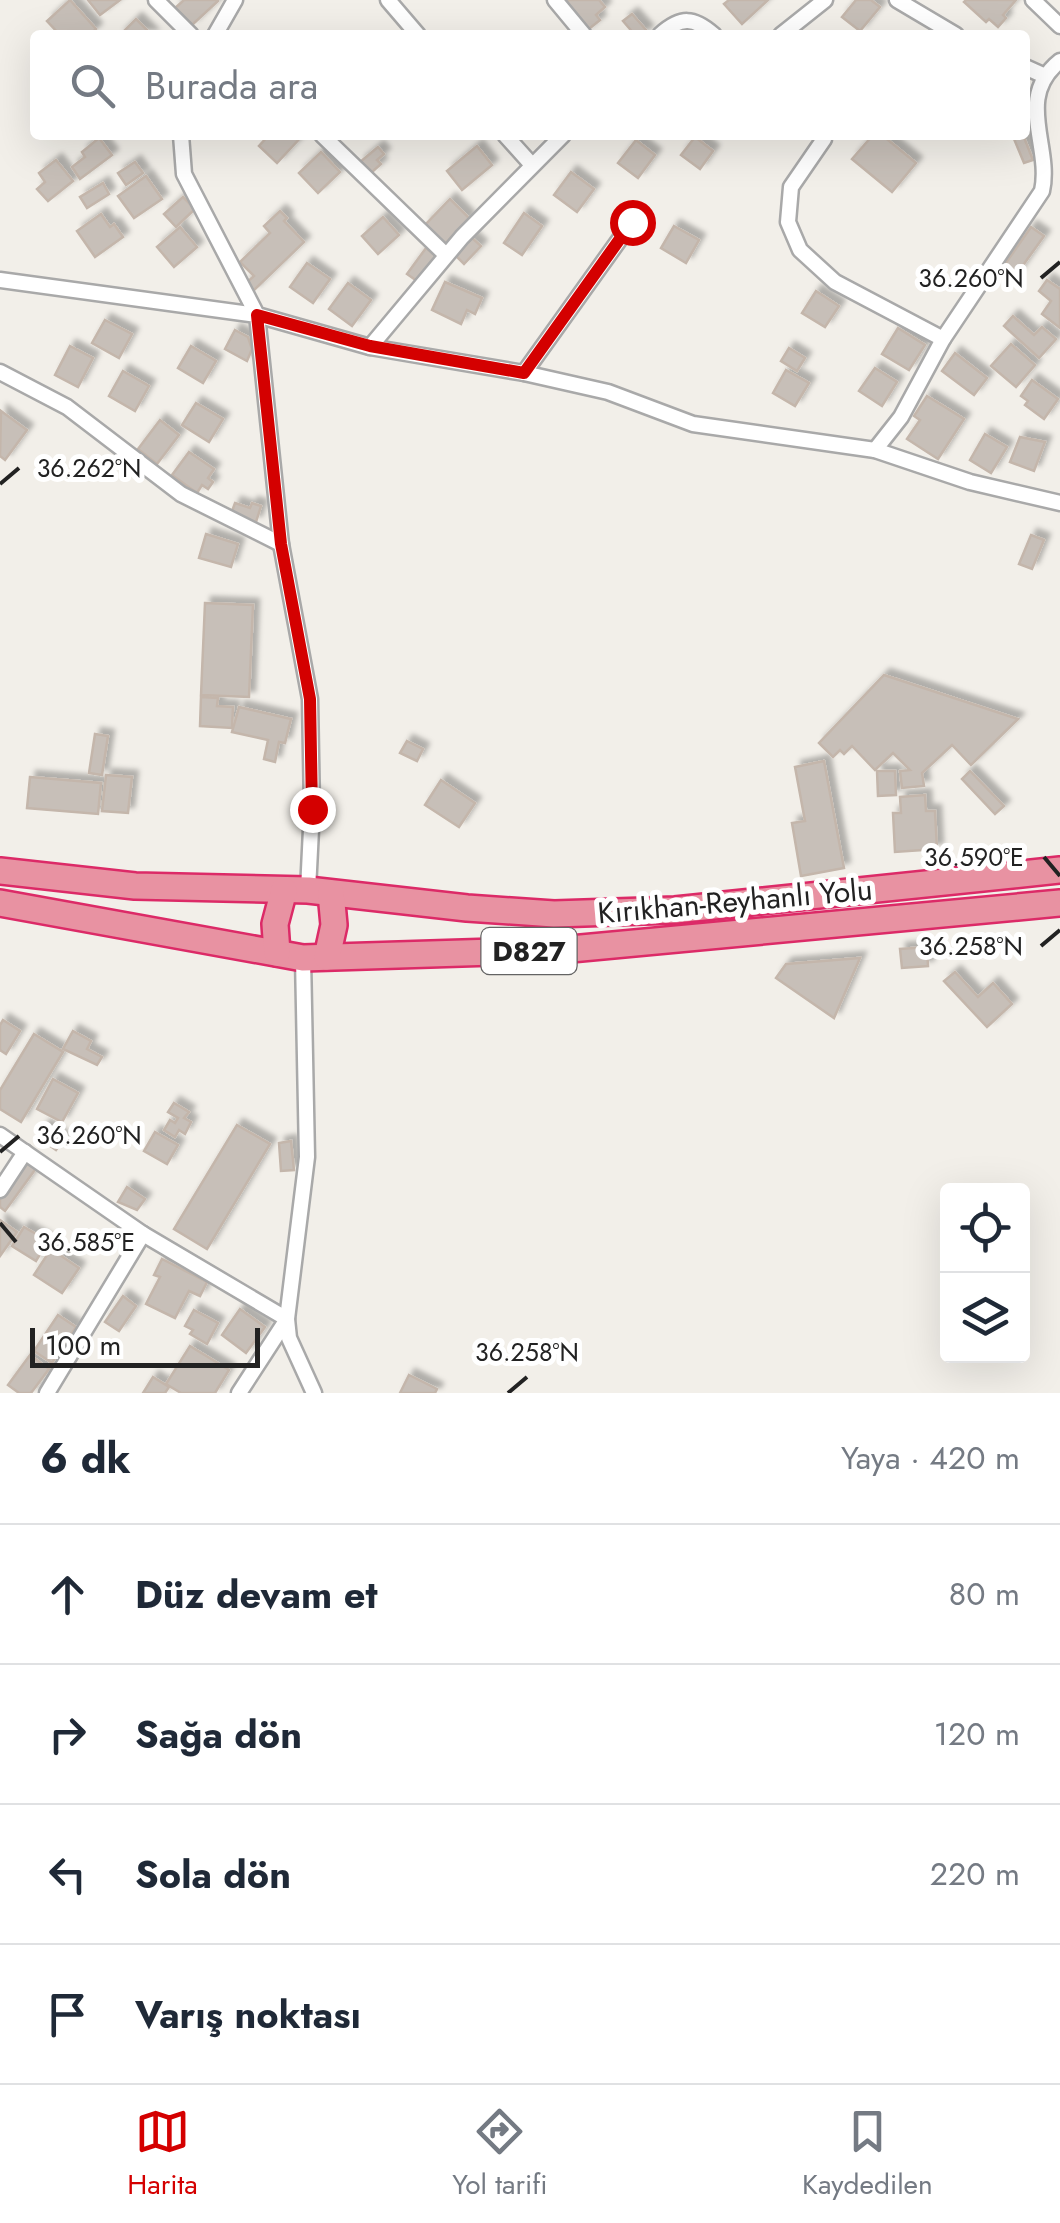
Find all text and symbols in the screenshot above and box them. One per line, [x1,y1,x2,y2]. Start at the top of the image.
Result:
search box [30,30,1030,140]
icon: search [65,58,120,113]
text: Burada ara [145,58,318,113]
route start [610,200,656,246]
text: 36.260°N [918,260,1024,296]
text: 36.262°N [37,450,141,486]
route end [290,787,336,833]
text: 36.590°E [924,839,1024,875]
street label: Kırıkhan-Reyhanlı Yolu [596,868,874,934]
road number: D827 [482,928,576,974]
text: 36.258°N [919,928,1023,964]
text: 36.260°N [36,1117,142,1153]
map controls [940,1183,1030,1363]
button: locate [940,1183,1030,1273]
text: 36.585°E [37,1224,135,1260]
button: layers [940,1273,1030,1363]
scale bar [30,1323,260,1368]
text: 100 m [45,1325,121,1366]
text: 36.258°N [475,1334,579,1370]
text: 6 dk [40,1428,131,1489]
text: Yaya · 420 m [841,1435,1020,1481]
icon: ahead [40,1567,95,1622]
text: Düz devam et [135,1567,378,1622]
text: 80 m [949,1571,1020,1617]
icon: right [40,1707,95,1762]
text: Sağa dön [135,1707,302,1762]
text: 120 m [934,1711,1020,1757]
icon: left [40,1847,95,1902]
text: Sola dön [135,1847,291,1902]
text: 220 m [930,1851,1020,1897]
icon: arrive [40,1987,95,2042]
text: Varış noktası [135,1987,361,2042]
tab: Harita [127,2104,198,2205]
tab: Yol tarifi [452,2104,548,2205]
tab: Kaydedilen [802,2104,933,2205]

